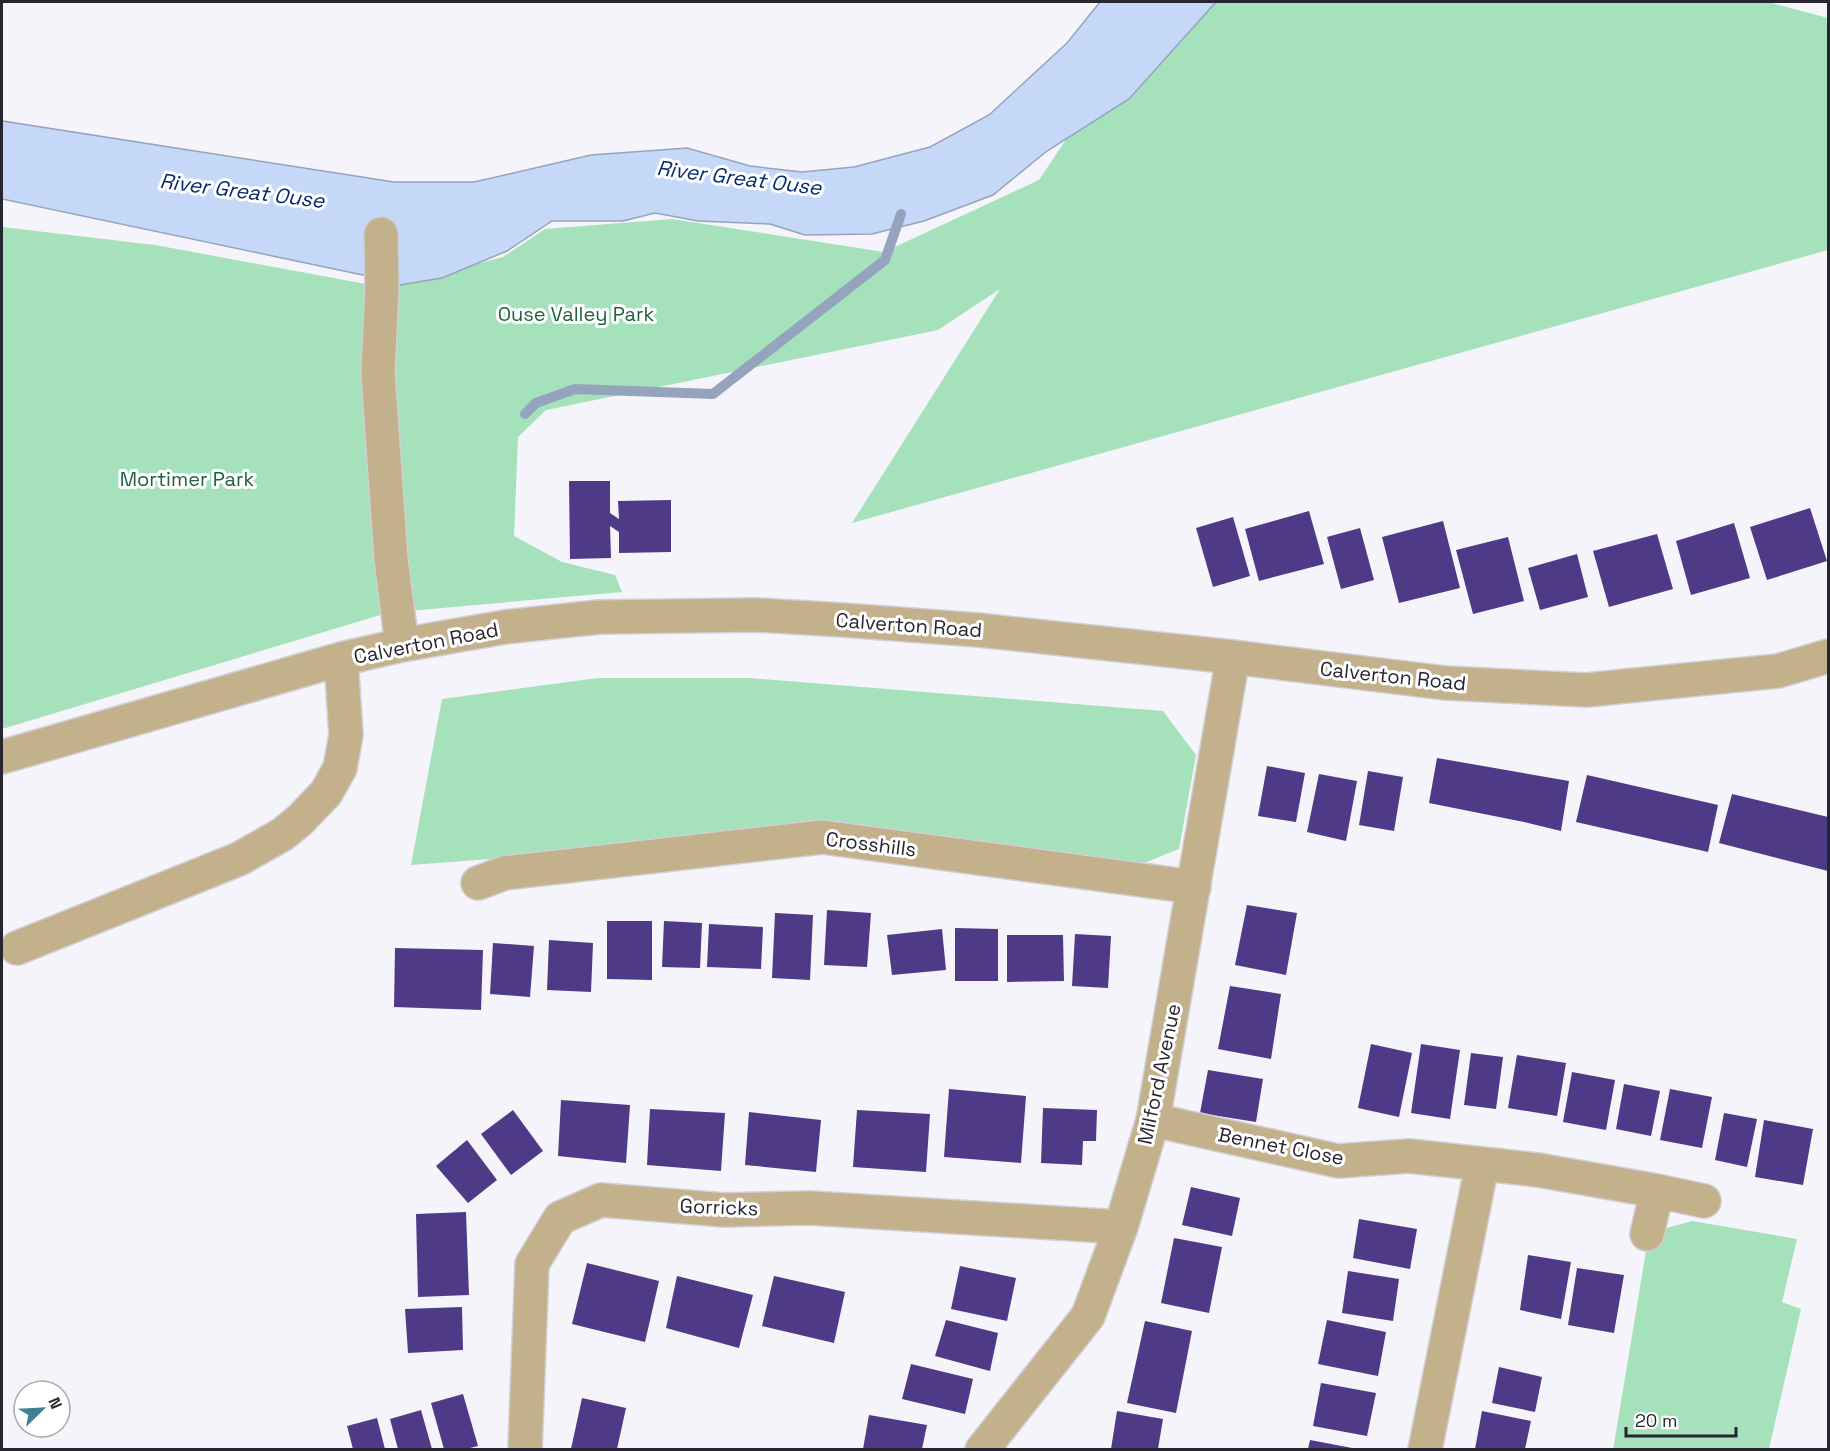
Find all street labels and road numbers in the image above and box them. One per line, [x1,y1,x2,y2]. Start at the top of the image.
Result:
street label: Calverton Road [835,607,983,643]
street label: Calverton Road [352,616,500,670]
street label: Calverton Road [1319,655,1467,697]
street label: Crosshills [824,826,918,862]
street label: Milford Avenue [1131,1001,1187,1147]
street label: Bennet Close [1216,1121,1346,1171]
street label: Gorricks [679,1193,759,1221]

